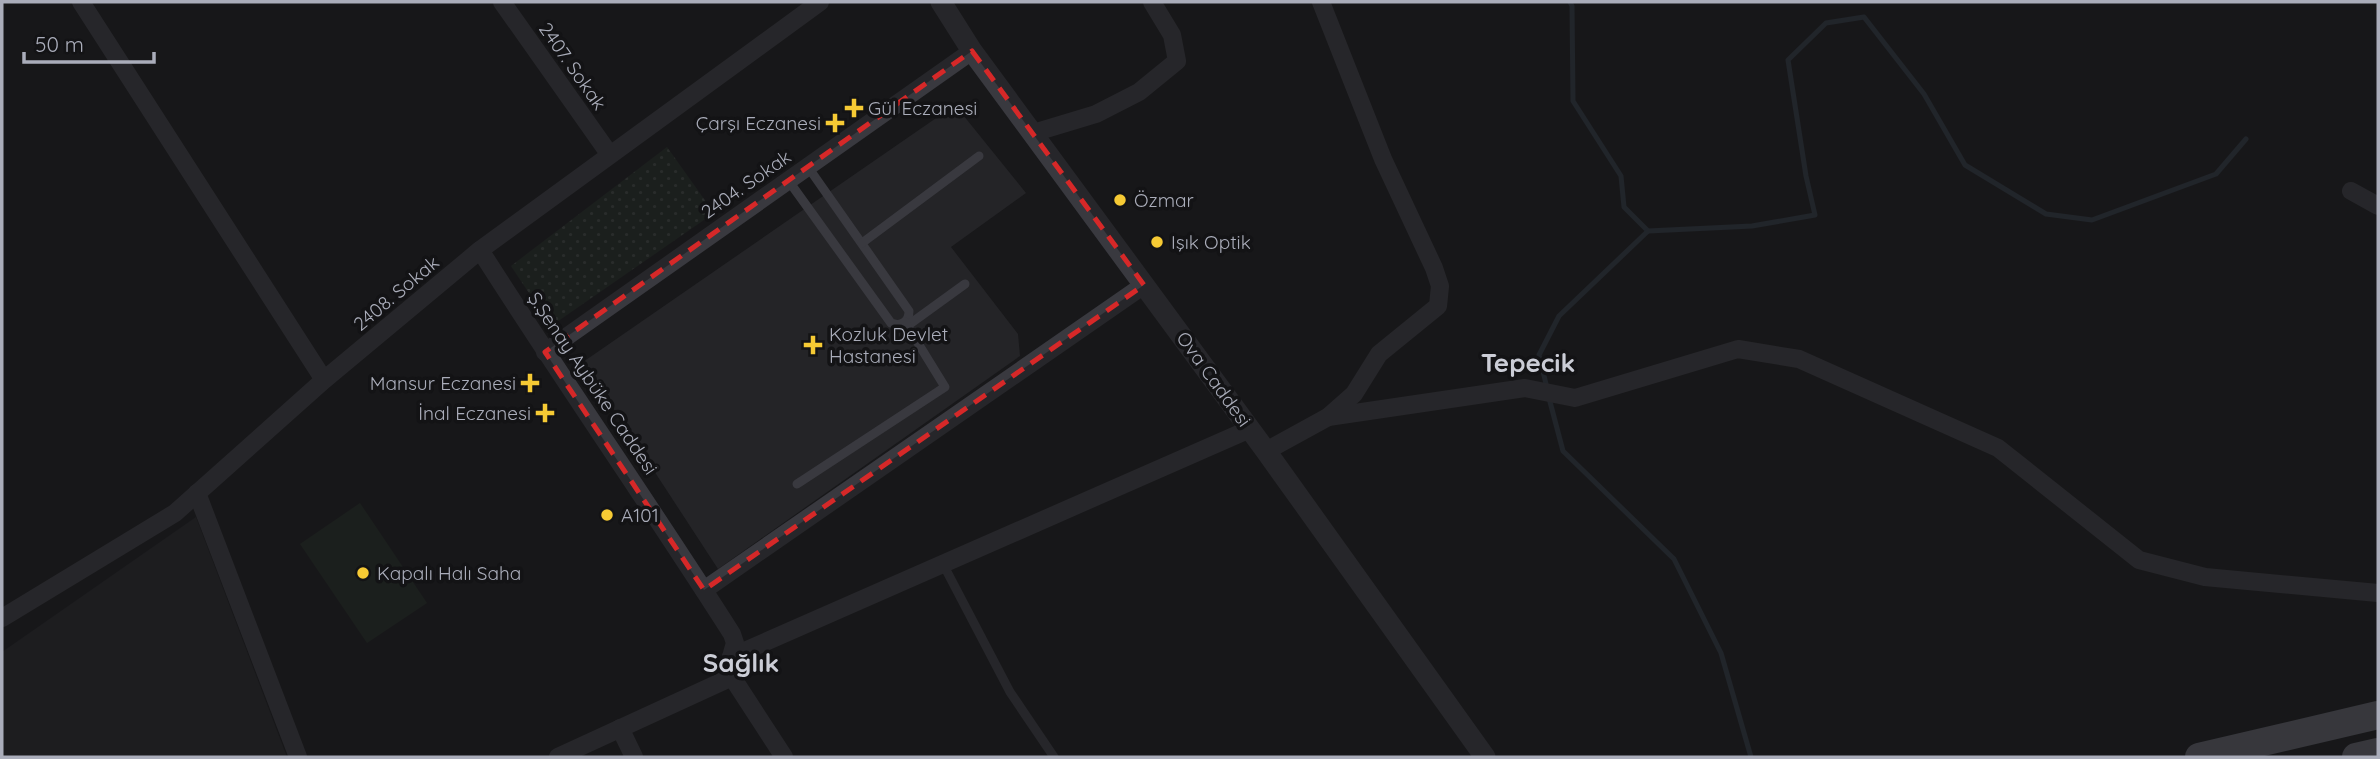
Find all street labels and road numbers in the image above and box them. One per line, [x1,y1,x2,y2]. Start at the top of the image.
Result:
street label: 2407. Sokak [534,17,612,115]
street label: 2404. Sokak [696,144,796,224]
street label: 2408. Sokak [348,250,444,336]
street label: Ş.Şenay Aybüke Caddesi [523,287,663,479]
street label: Ova Caddesi [1171,327,1257,431]

